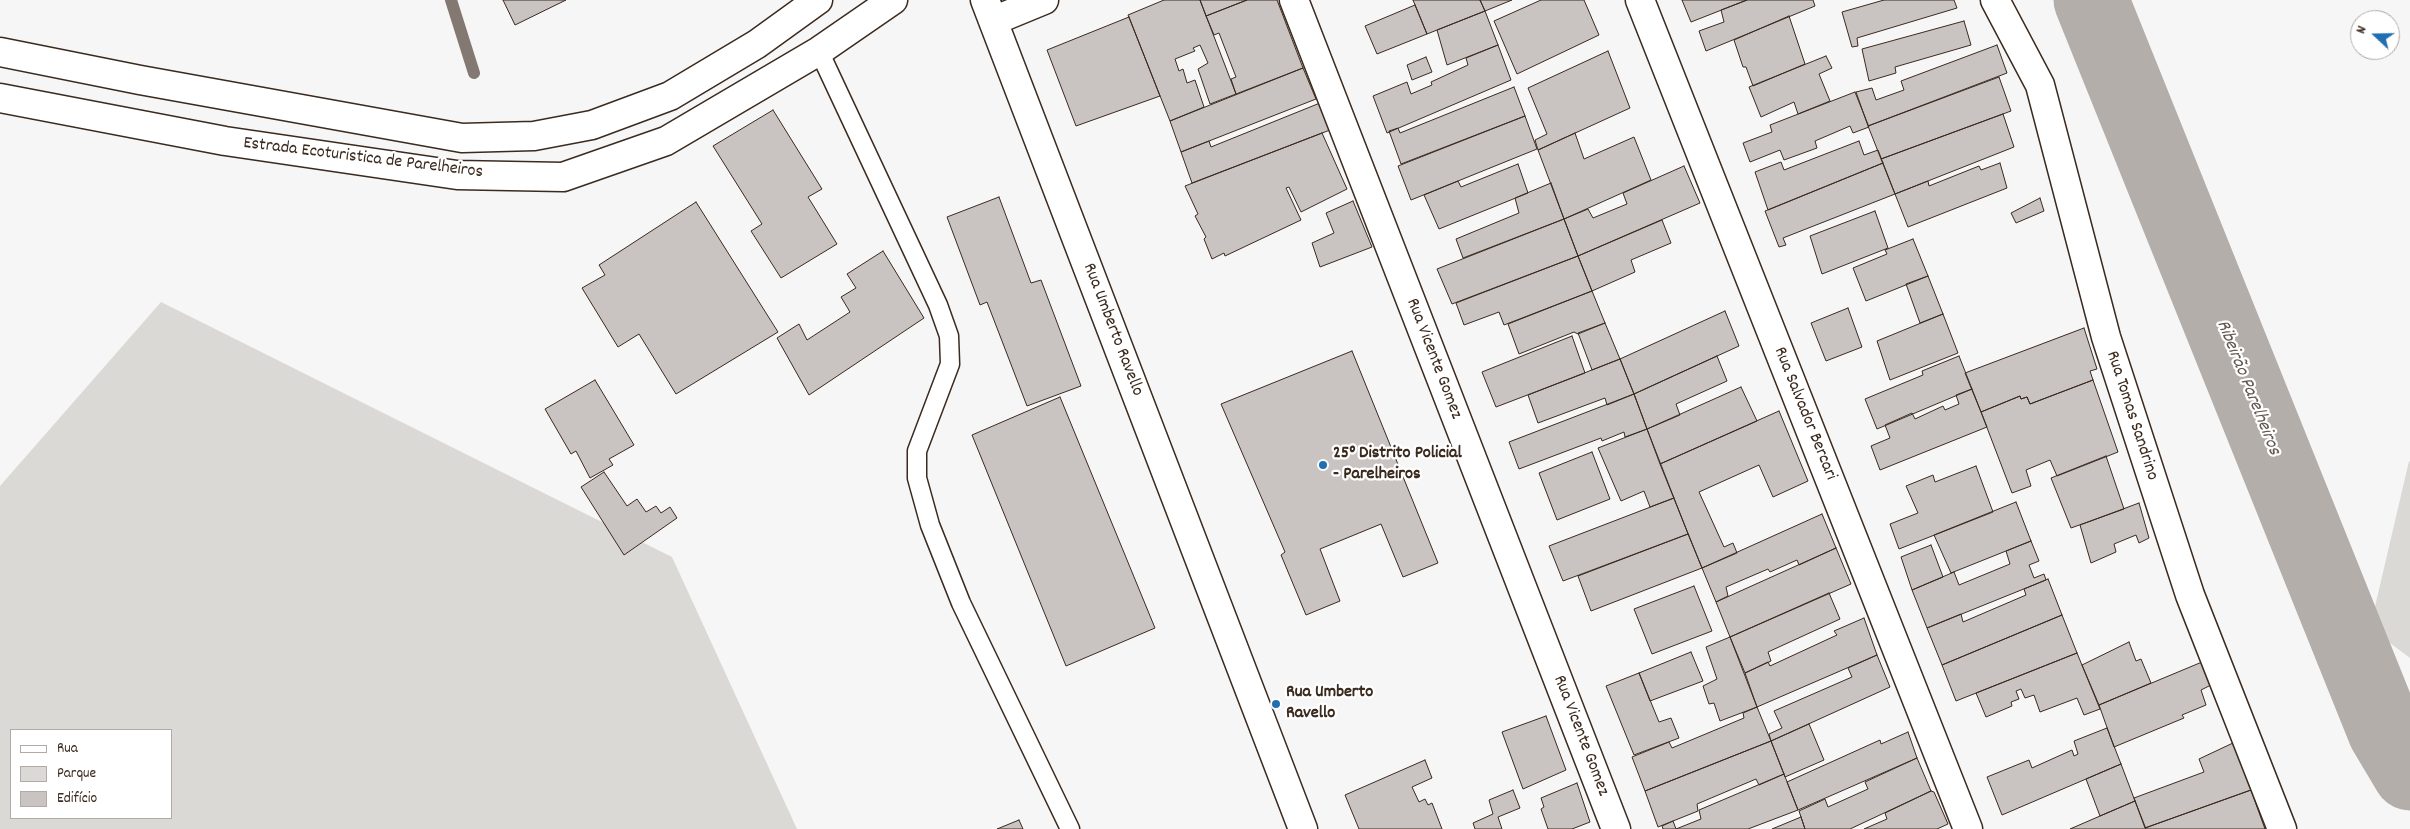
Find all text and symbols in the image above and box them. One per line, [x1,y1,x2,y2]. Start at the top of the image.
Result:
north arrow [2350,10,2400,60]
text: N [2351,23,2373,37]
street label: Estrada Ecoturistica de Parelheiros [242,134,484,184]
street label: Rua Umberto Ravello [1077,261,1147,399]
street label: Rua Vicente Gomez [1400,296,1466,422]
water label: Ribeirão Parelheiros [2210,317,2284,459]
street label: Rua Salvador Bercari [1767,344,1841,484]
street label: Rua Tomas Sandrino [2100,349,2162,483]
place label: 25° Distrito Policial - Parelheiros [1333,444,1462,486]
marker: 25° Distrito Policial - Parelheiros [1317,459,1329,471]
street label: Rua Vicente Gomez [1547,673,1613,799]
place label: Rua Umberto Ravello [1286,683,1373,726]
marker: Rua Umberto Ravello [1270,698,1282,710]
legend [10,729,172,819]
text: Rua [57,738,78,760]
text: Parque [57,763,96,785]
text: Edifício [57,788,97,810]

